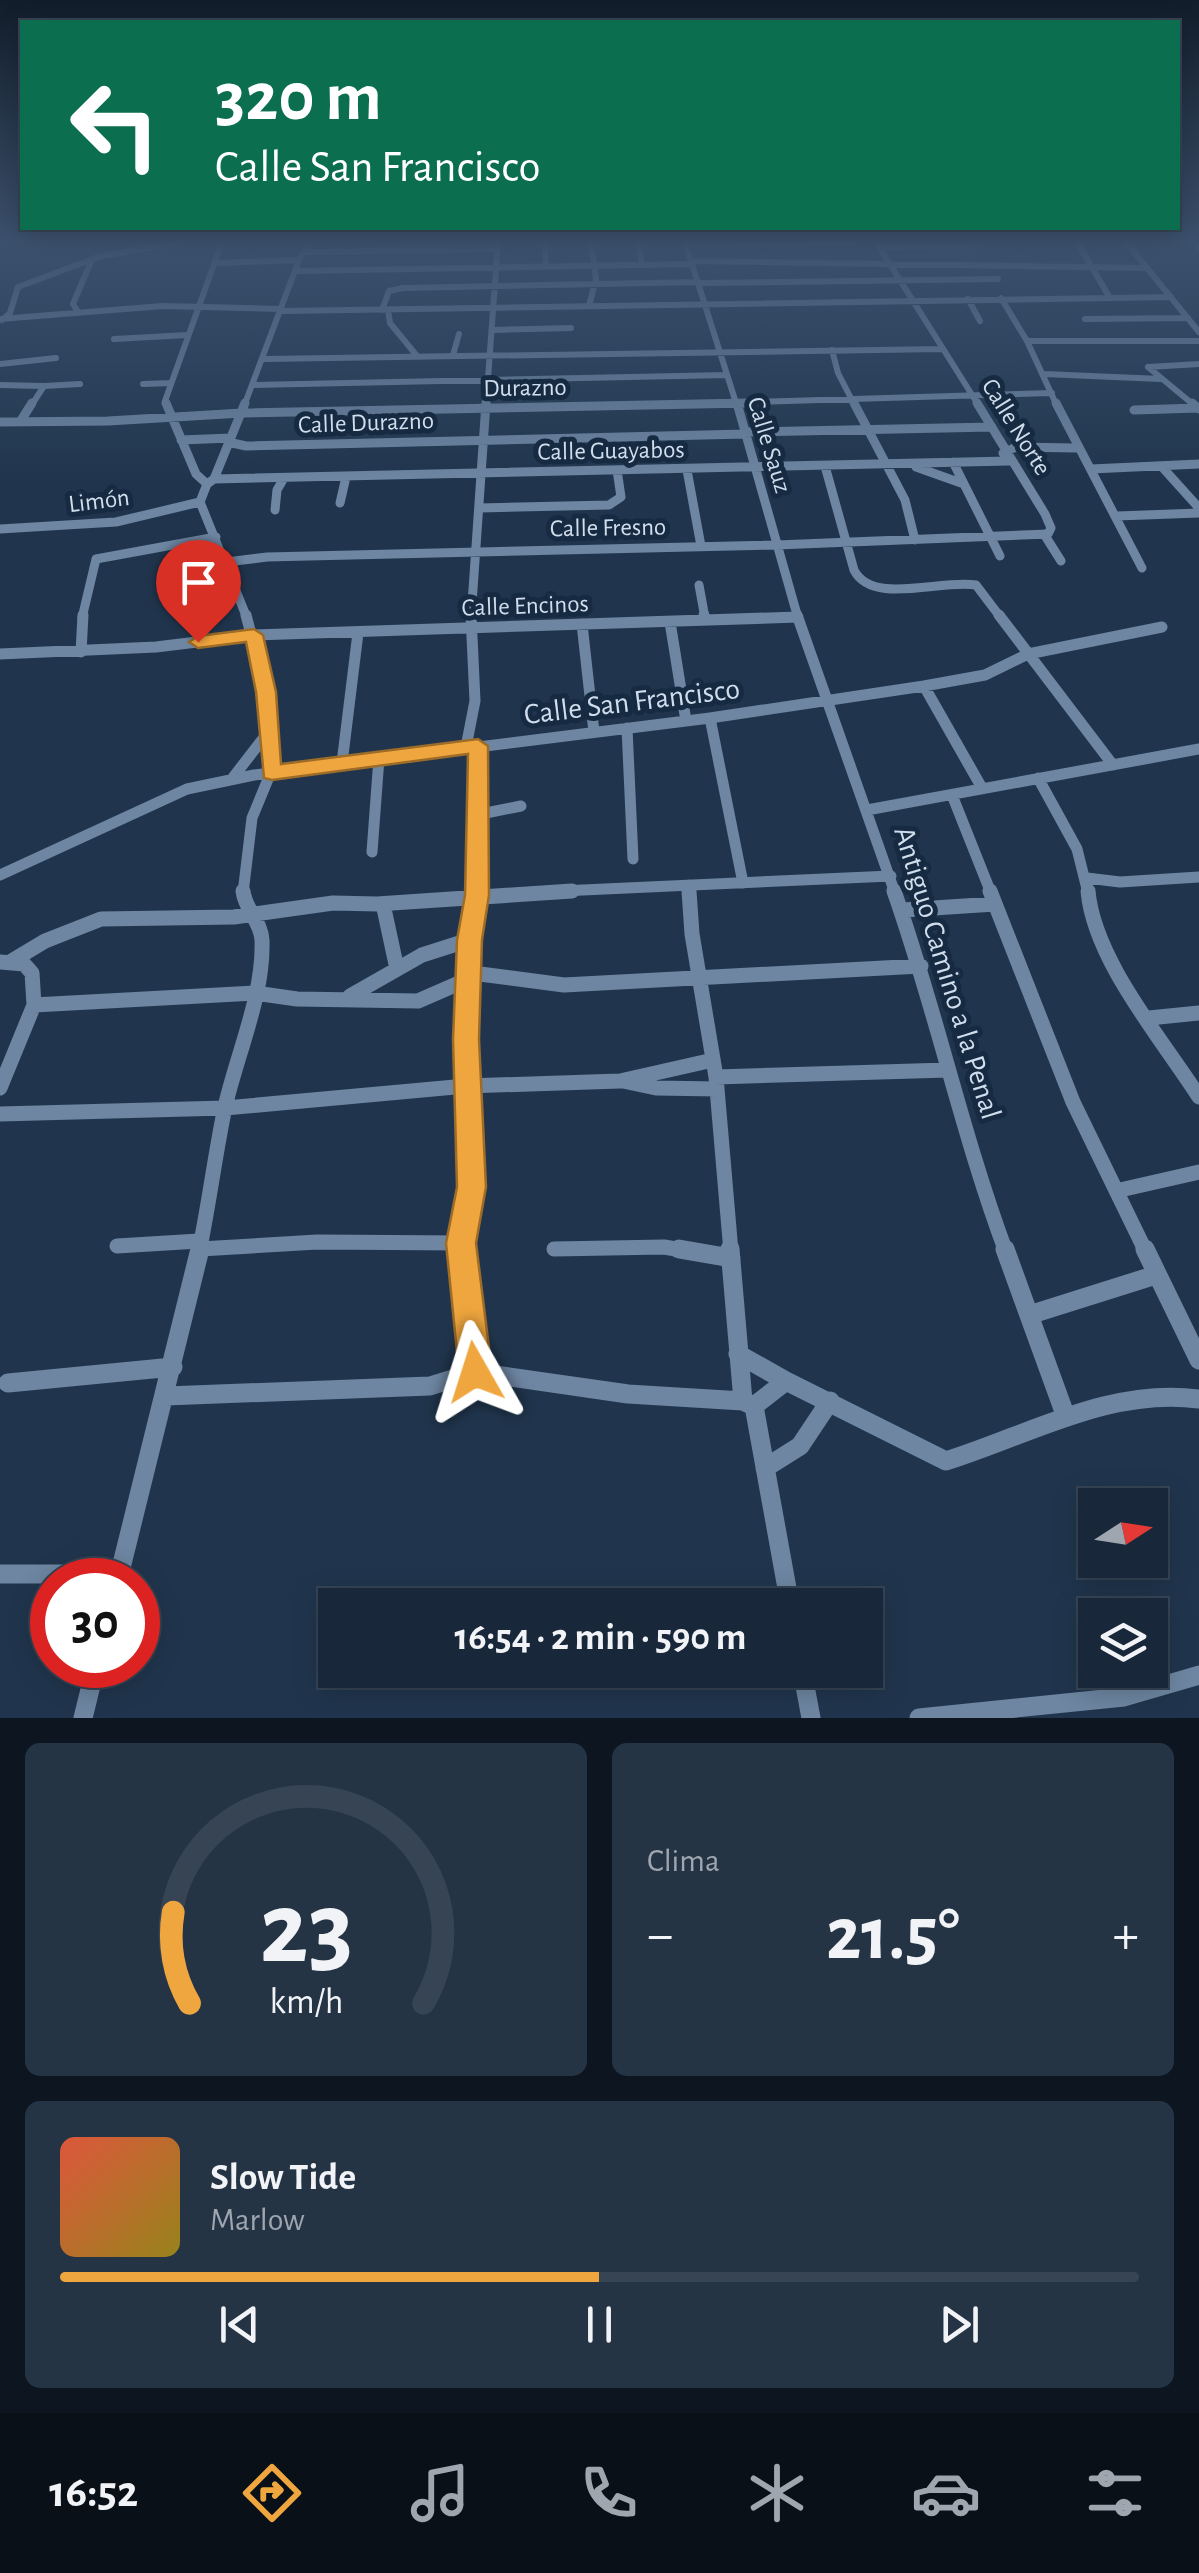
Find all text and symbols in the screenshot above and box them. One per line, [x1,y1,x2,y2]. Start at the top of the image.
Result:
icon: left [50,60,180,190]
text: 320 m [215,63,382,133]
text: Calle San Francisco [215,145,541,190]
street label: Calle Norte [977,374,1055,480]
street label: Durazno [483,375,567,401]
street label: Calle Sauz [743,394,795,496]
street label: Calle Durazno [298,408,434,438]
street label: Calle Guayabos [537,437,685,465]
street label: Limón [67,485,131,517]
street label: Calle Fresno [550,514,666,542]
pin [156,540,241,643]
icon: arrive [171,555,226,610]
street label: Calle Encinos [461,591,589,621]
street label: Calle San Francisco [522,674,742,730]
street label: Antiguo Camino a la Penal [888,823,1006,1123]
position arrow [423,1320,527,1424]
north arrow [1078,1488,1168,1578]
map controls [1078,1488,1168,1688]
speed limit sign: 30 [30,1558,160,1688]
button: layers [1078,1598,1168,1688]
text: 16:54 · 2 min · 590 m [455,1619,746,1657]
text: Clima [647,1845,720,1877]
text: 23 [259,1878,353,1982]
text: 21.5° [826,1898,960,1973]
text: − [647,1908,673,1963]
text: + [1113,1908,1139,1963]
text: km/h [269,1984,343,2020]
text: Slow Tide [210,2159,356,2197]
text: Marlow [210,2204,305,2236]
icon: previous [212,2297,267,2352]
icon: pause [572,2297,627,2352]
icon: next [932,2297,987,2352]
icon: directions [237,2458,307,2528]
icon: music [405,2458,475,2528]
icon: phone [574,2458,644,2528]
icon: climate [742,2458,812,2528]
icon: car [911,2458,981,2528]
icon: filters [1080,2458,1150,2528]
text: 16:52 [49,2470,138,2515]

